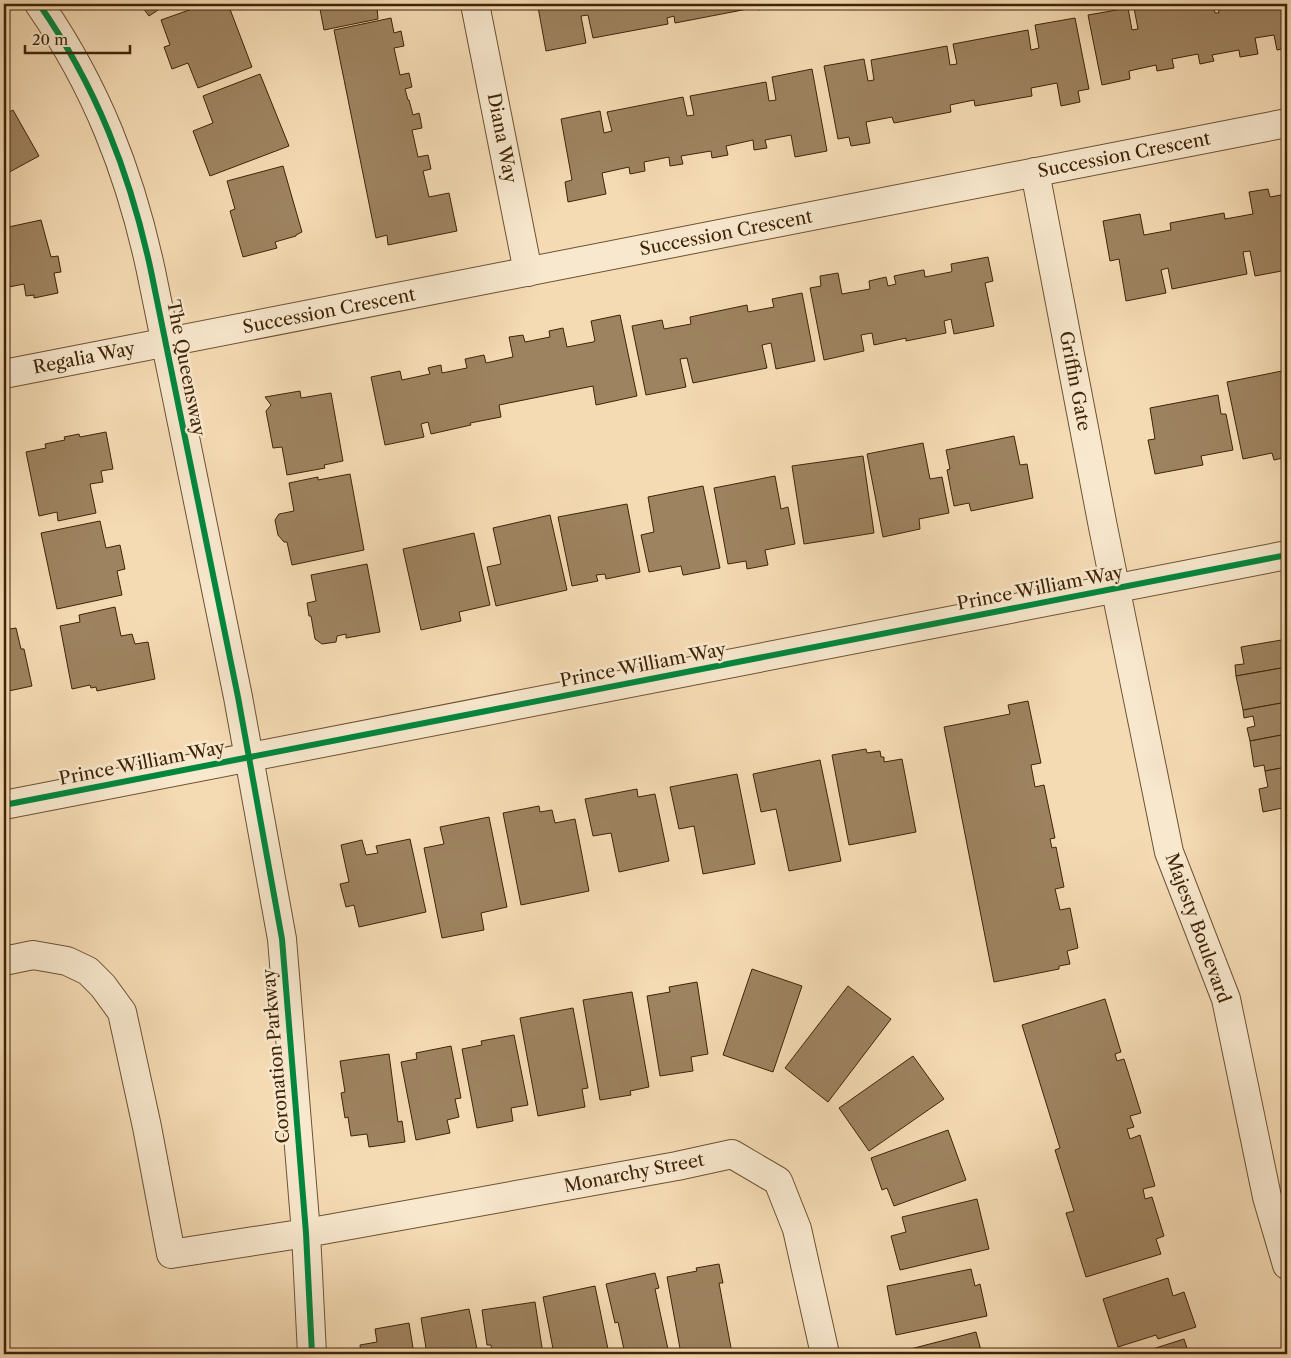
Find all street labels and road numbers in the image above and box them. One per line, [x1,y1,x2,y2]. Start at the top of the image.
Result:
street label: Diana Way [482,91,522,186]
street label: Succession Crescent [1036,127,1213,183]
street label: Succession Crescent [638,205,815,261]
street label: Succession Crescent [241,283,418,339]
street label: The Queensway [162,298,210,439]
street label: Griffin Gate [1055,329,1095,433]
street label: Regalia Way [31,337,138,379]
street label: Prince William Way [955,561,1126,615]
street label: Prince William Way [558,638,729,692]
street label: Prince William Way [57,736,228,790]
street label: Majesty Boulevard [1161,850,1235,1006]
street label: Coronation Parkway [257,967,295,1144]
street label: Monarchy Street [562,1148,707,1197]

